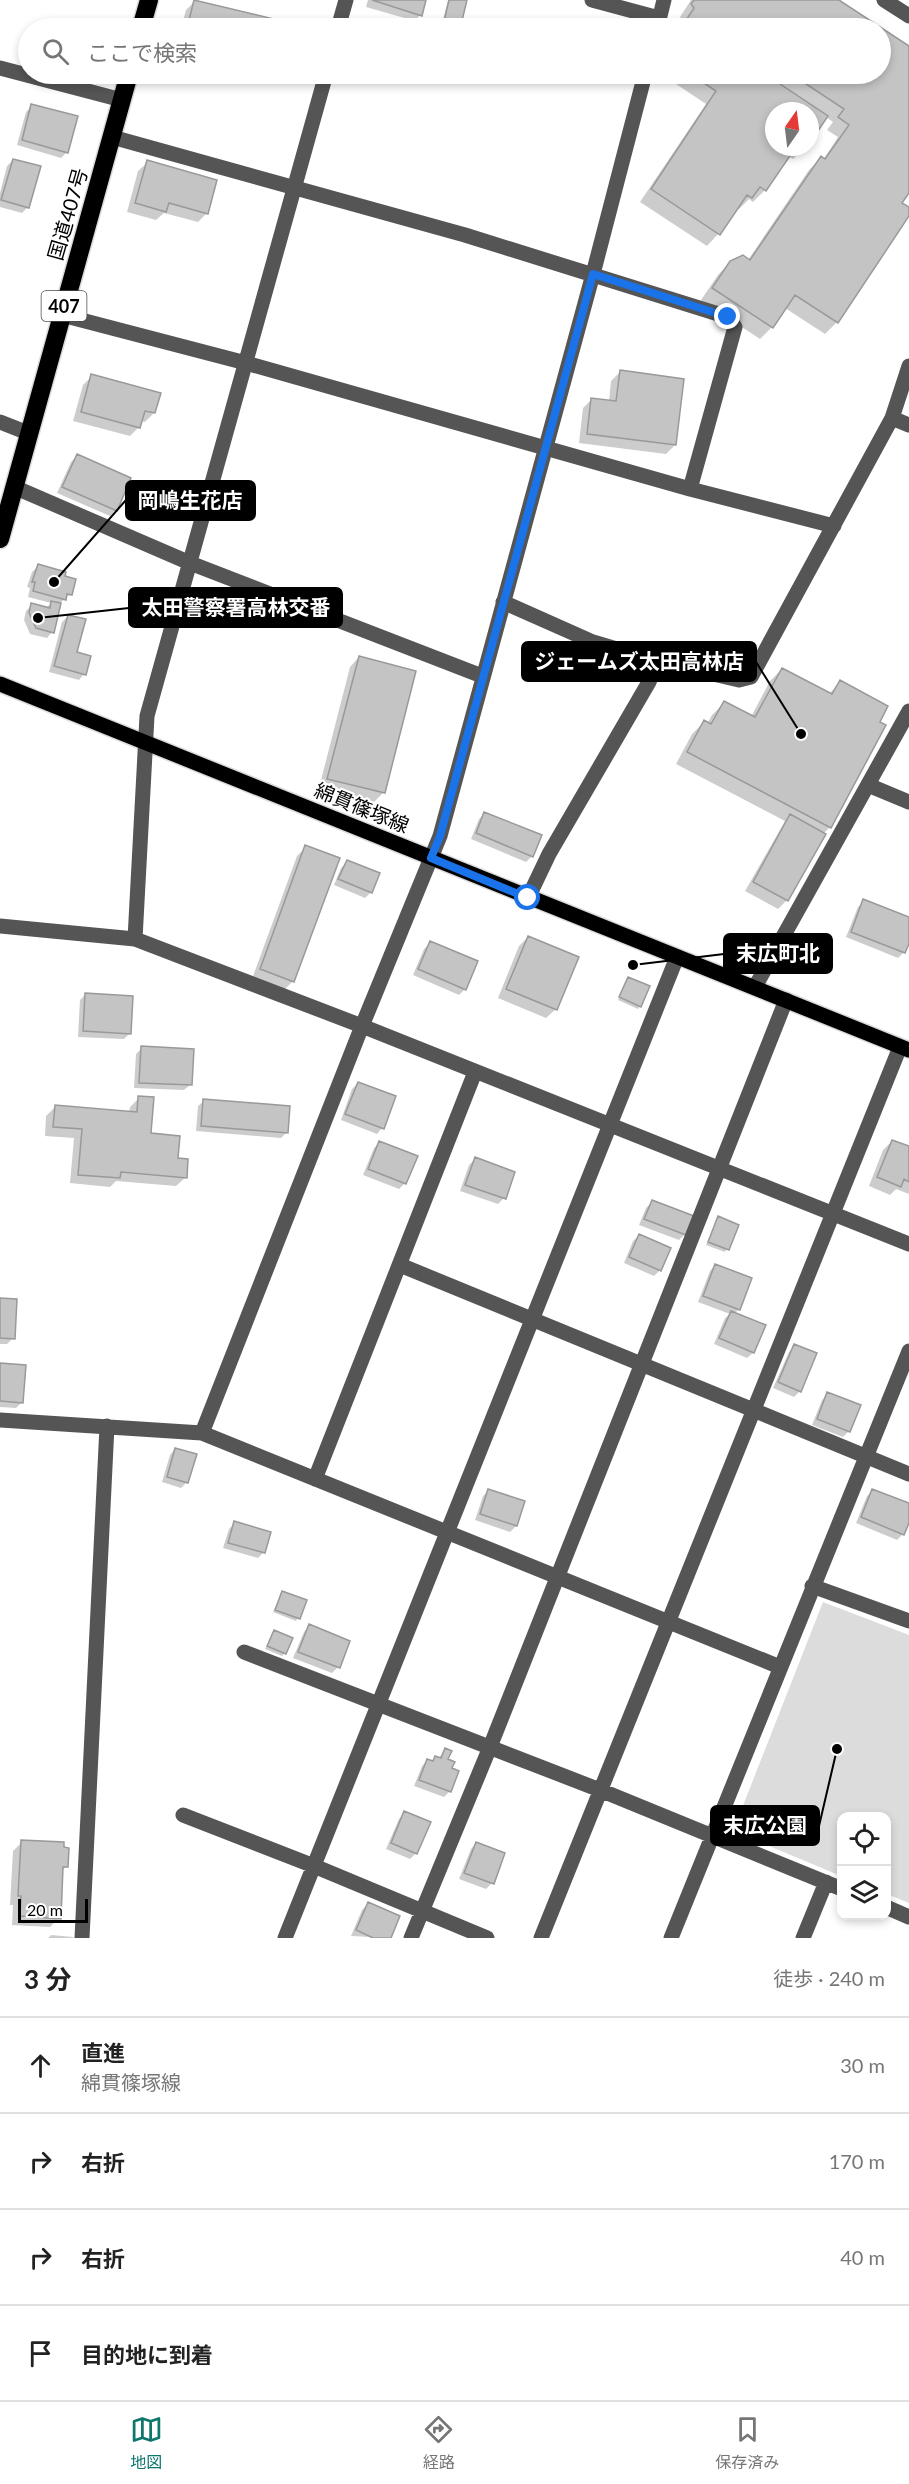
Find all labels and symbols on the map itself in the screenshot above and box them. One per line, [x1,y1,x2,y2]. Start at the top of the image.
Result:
north arrow [765,102,819,156]
street label: 国道407号 [42,165,92,263]
road number: 407 [42,291,86,321]
route end [714,303,740,329]
callout: 岡嶋生花店 [126,481,255,520]
text: 岡嶋生花店 [138,487,243,512]
callout: 太田警察署高林交番 [129,588,342,627]
text: 太田警察署高林交番 [142,594,331,619]
callout: ジェームズ太田高林店 [522,642,756,681]
text: ジェームズ太田高林店 [534,648,744,673]
street label: 綿貫篠塚線 [311,777,413,837]
route start [514,884,540,910]
callout: 末広町北 [724,934,832,973]
text: 末広町北 [736,940,820,965]
callout: 末広公園 [711,1806,819,1845]
text: 末広公園 [723,1812,807,1837]
scale bar [18,1896,88,1924]

